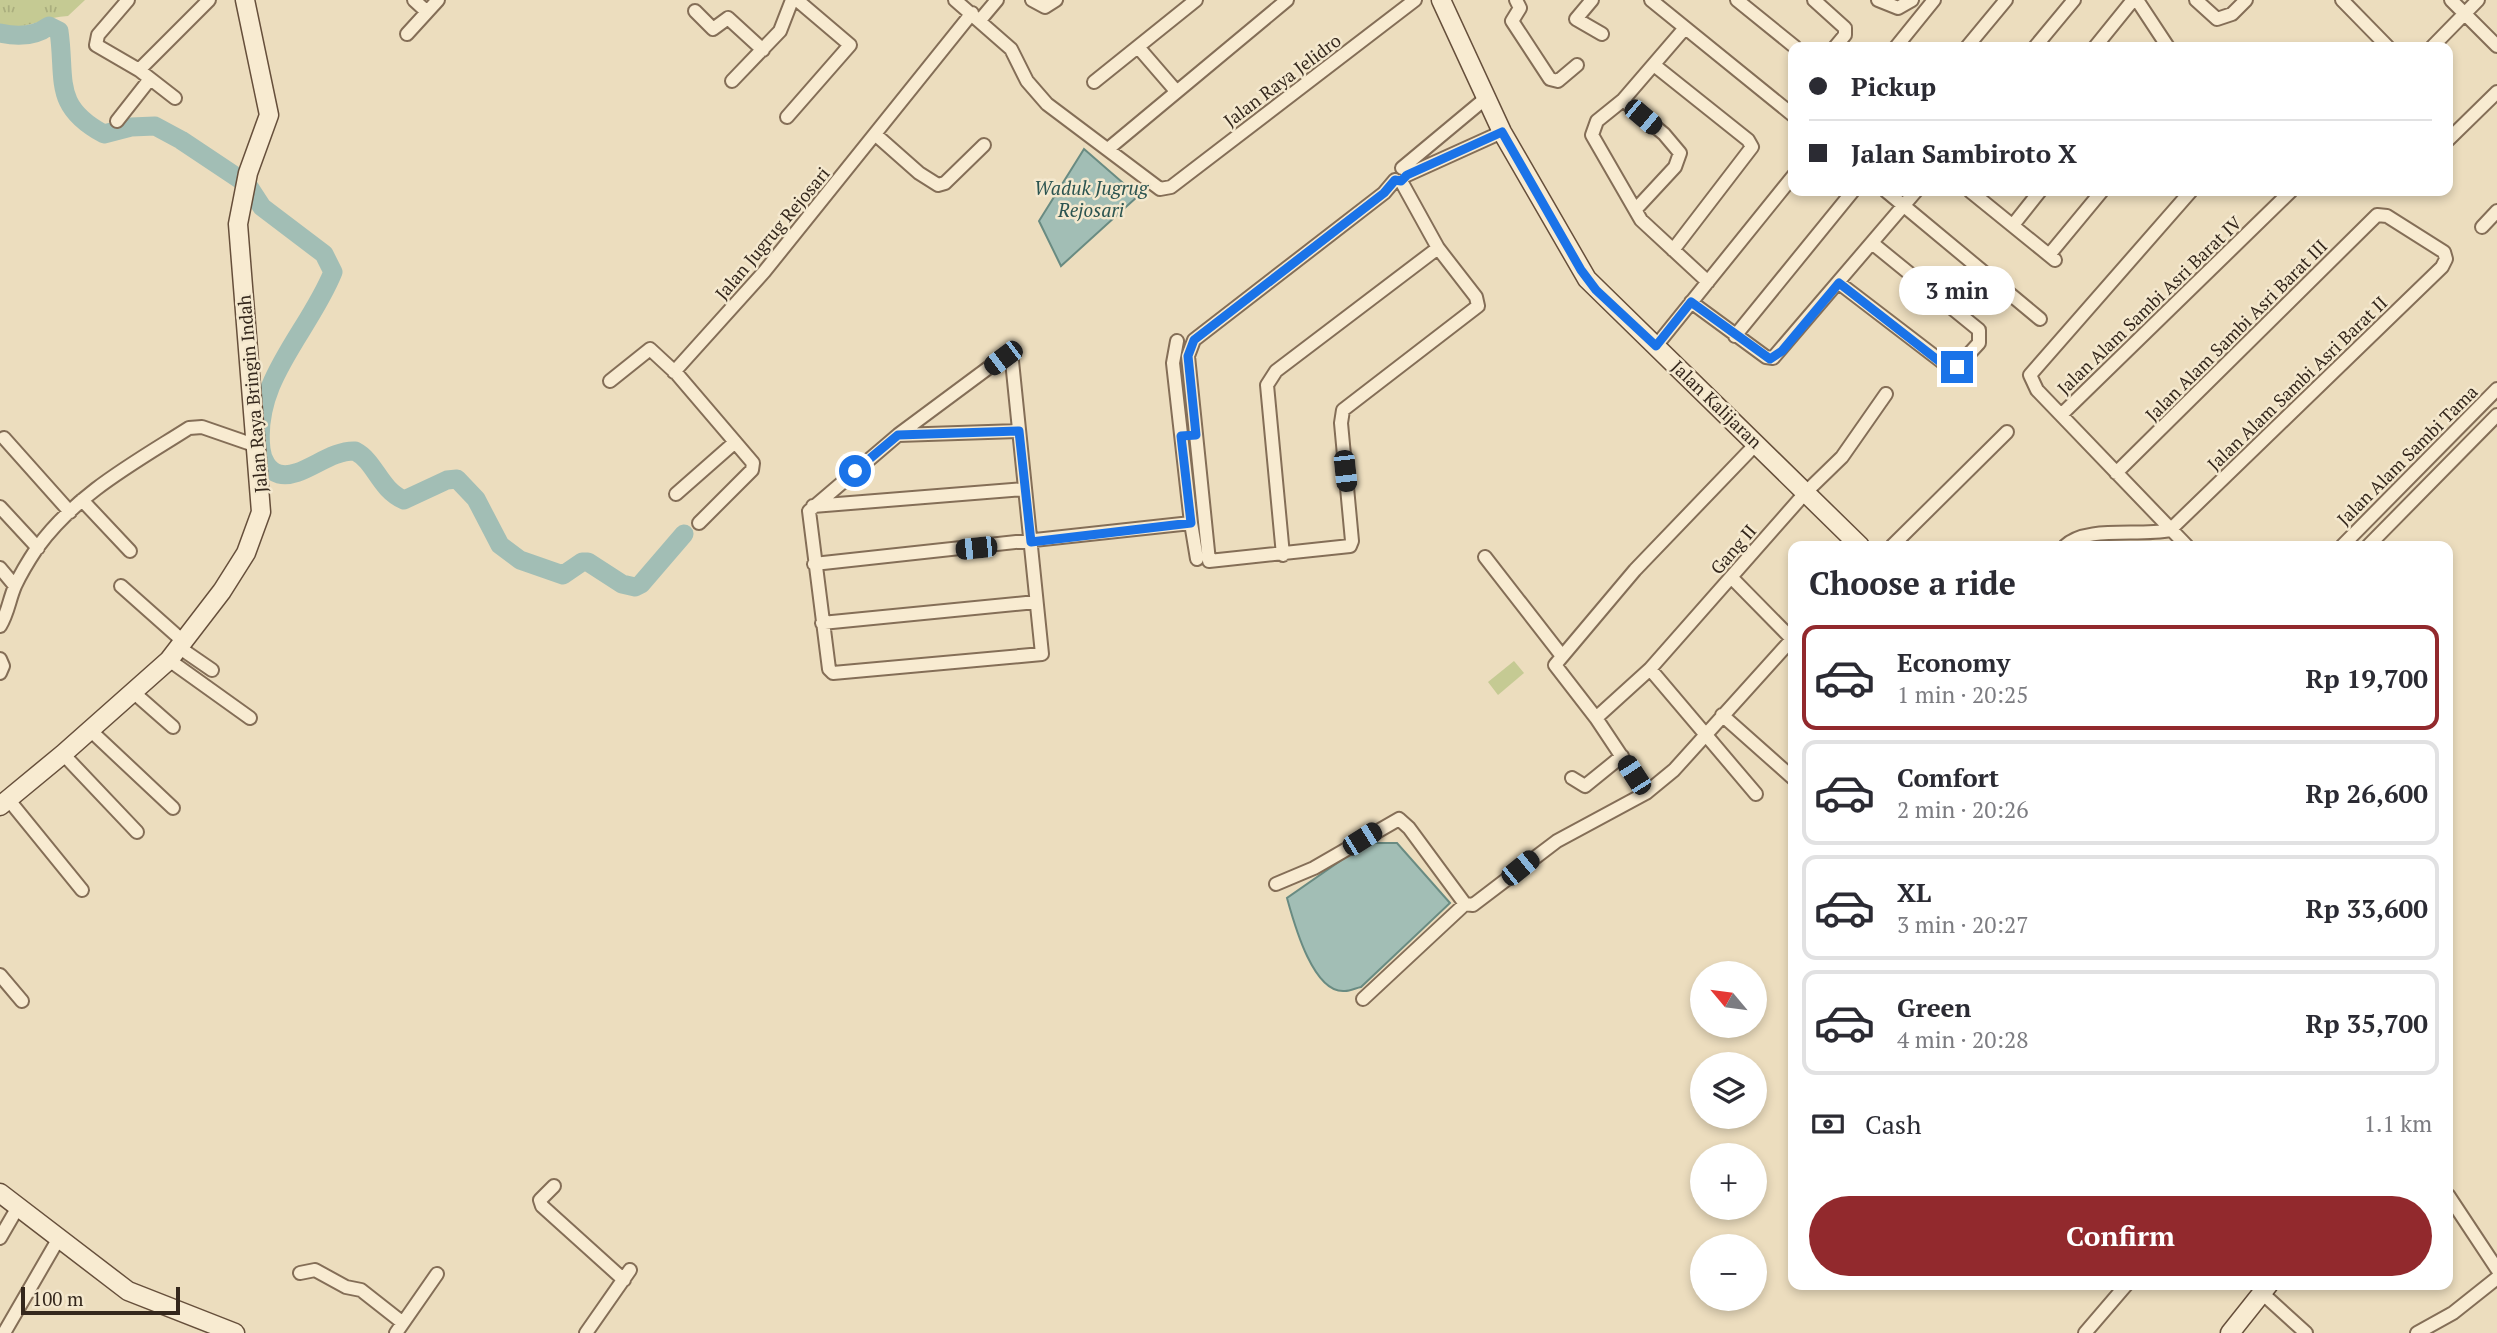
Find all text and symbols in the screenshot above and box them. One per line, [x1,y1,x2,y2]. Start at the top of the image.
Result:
street label: Jalan Raya Jelidro [1219,28,1345,132]
text: Pickup [1851,69,1936,103]
car [1621,95,1666,139]
text: Jalan Sambiroto X [1851,136,2077,170]
street label: Jalan Jugrug Rejosari [709,162,835,304]
water label: Waduk Jugrug Rejosari [1034,175,1150,222]
street label: Jalan Alam Sambi Asri Barat IV [2052,210,2247,400]
street label: Jalan Alam Sambi Asri Barat III [2141,235,2331,425]
callout: 3 min [1899,266,2015,314]
text: 3 min [1926,275,1988,306]
street label: Jalan Alam Sambi Asri Barat II [2202,291,2392,475]
street label: Jalan Raya Bringin Indah [231,294,273,494]
car [980,337,1027,379]
route end [1941,351,1973,383]
street label: Jalan Kalijaran [1666,355,1768,454]
street label: Jalan Alam Sambi Tama [2332,380,2482,530]
car [1333,449,1358,493]
route start [839,455,871,487]
street label: Gang II [1705,519,1761,579]
car [955,535,998,561]
text: Choose a ride [1809,562,2016,604]
text: Economy [1897,645,2010,679]
icon: car [1813,646,1876,709]
text: Rp 19,700 [2306,661,2428,695]
text: 1 min · 20:25 [1897,679,2029,710]
car [1614,752,1655,798]
text: Comfort [1897,760,1999,794]
icon: car [1813,761,1876,824]
text: Rp 26,600 [2306,776,2428,810]
text: 2 min · 20:26 [1897,794,2029,825]
car [1339,819,1386,859]
car [1498,847,1543,889]
text: XL [1897,875,1931,909]
icon: car [1813,876,1876,939]
text: Rp 33,600 [2306,891,2428,925]
text: 3 min · 20:27 [1897,909,2029,940]
north arrow [1690,961,1768,1038]
map controls [1690,961,1767,1311]
text: Green [1897,990,1971,1024]
icon: car [1813,991,1876,1054]
text: Rp 35,700 [2306,1006,2428,1040]
text: 4 min · 20:28 [1897,1024,2029,1055]
button: layers [1690,1052,1767,1129]
icon: cash [1809,1105,1847,1143]
text: Cash [1865,1107,1921,1141]
text: 1.1 km [2364,1108,2432,1139]
button: + [1690,1143,1767,1220]
button: Confirm [1809,1196,2432,1276]
button: − [1690,1234,1767,1311]
scale bar [21,1284,180,1316]
text: 100 m [32,1286,83,1311]

